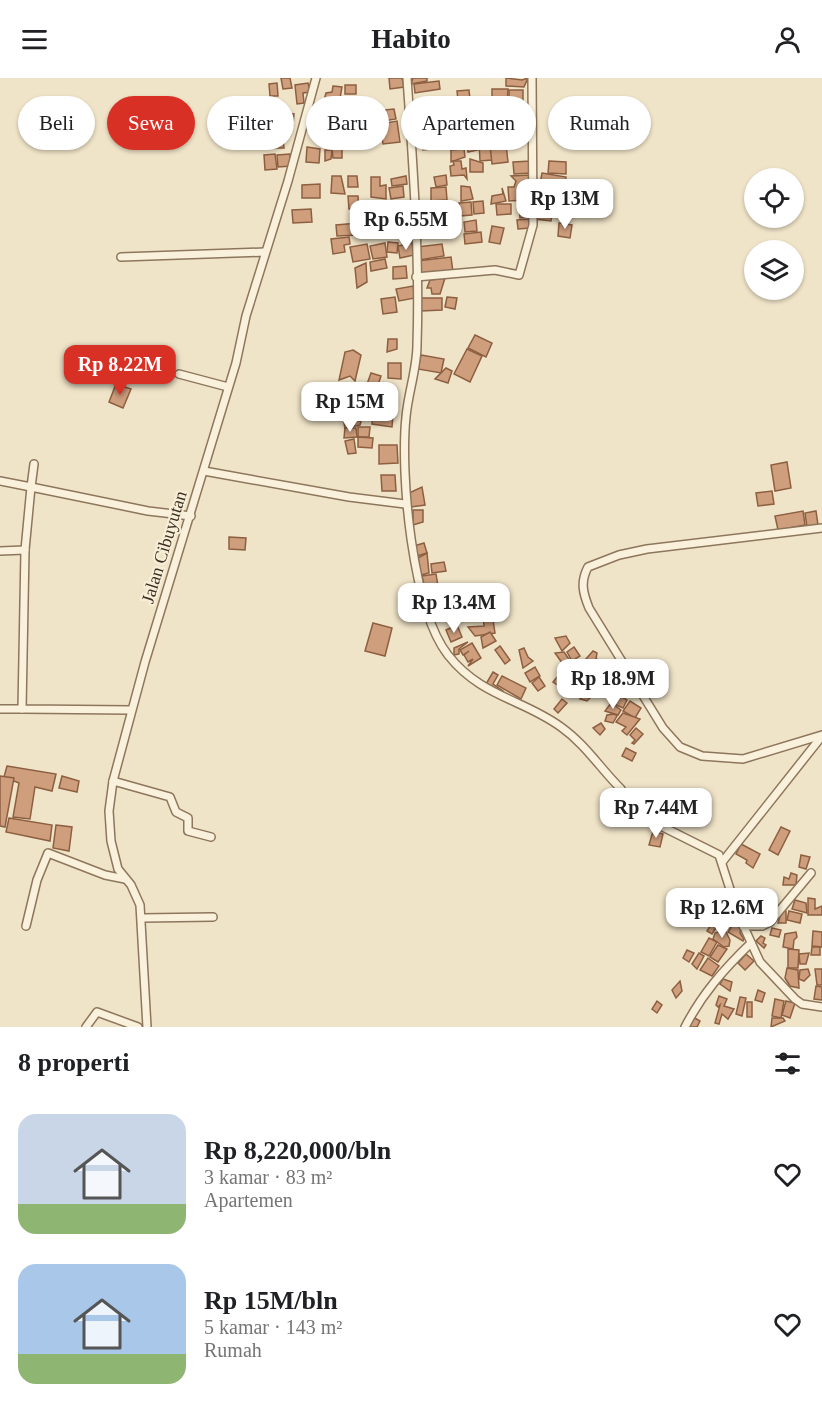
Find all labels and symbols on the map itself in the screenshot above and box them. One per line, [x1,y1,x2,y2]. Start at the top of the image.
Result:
pin: Rp 13M [516,179,614,230]
pin: Rp 6.55M [344,200,468,251]
pin: Rp 8.22M [58,345,182,396]
pin: Rp 15M [301,382,399,433]
street label: Jalan Cibuyutan [137,488,191,606]
pin: Rp 13.4M [392,583,516,634]
pin: Rp 18.9M [551,659,675,710]
pin: Rp 7.44M [594,788,718,839]
pin: Rp 12.6M [660,888,784,939]

